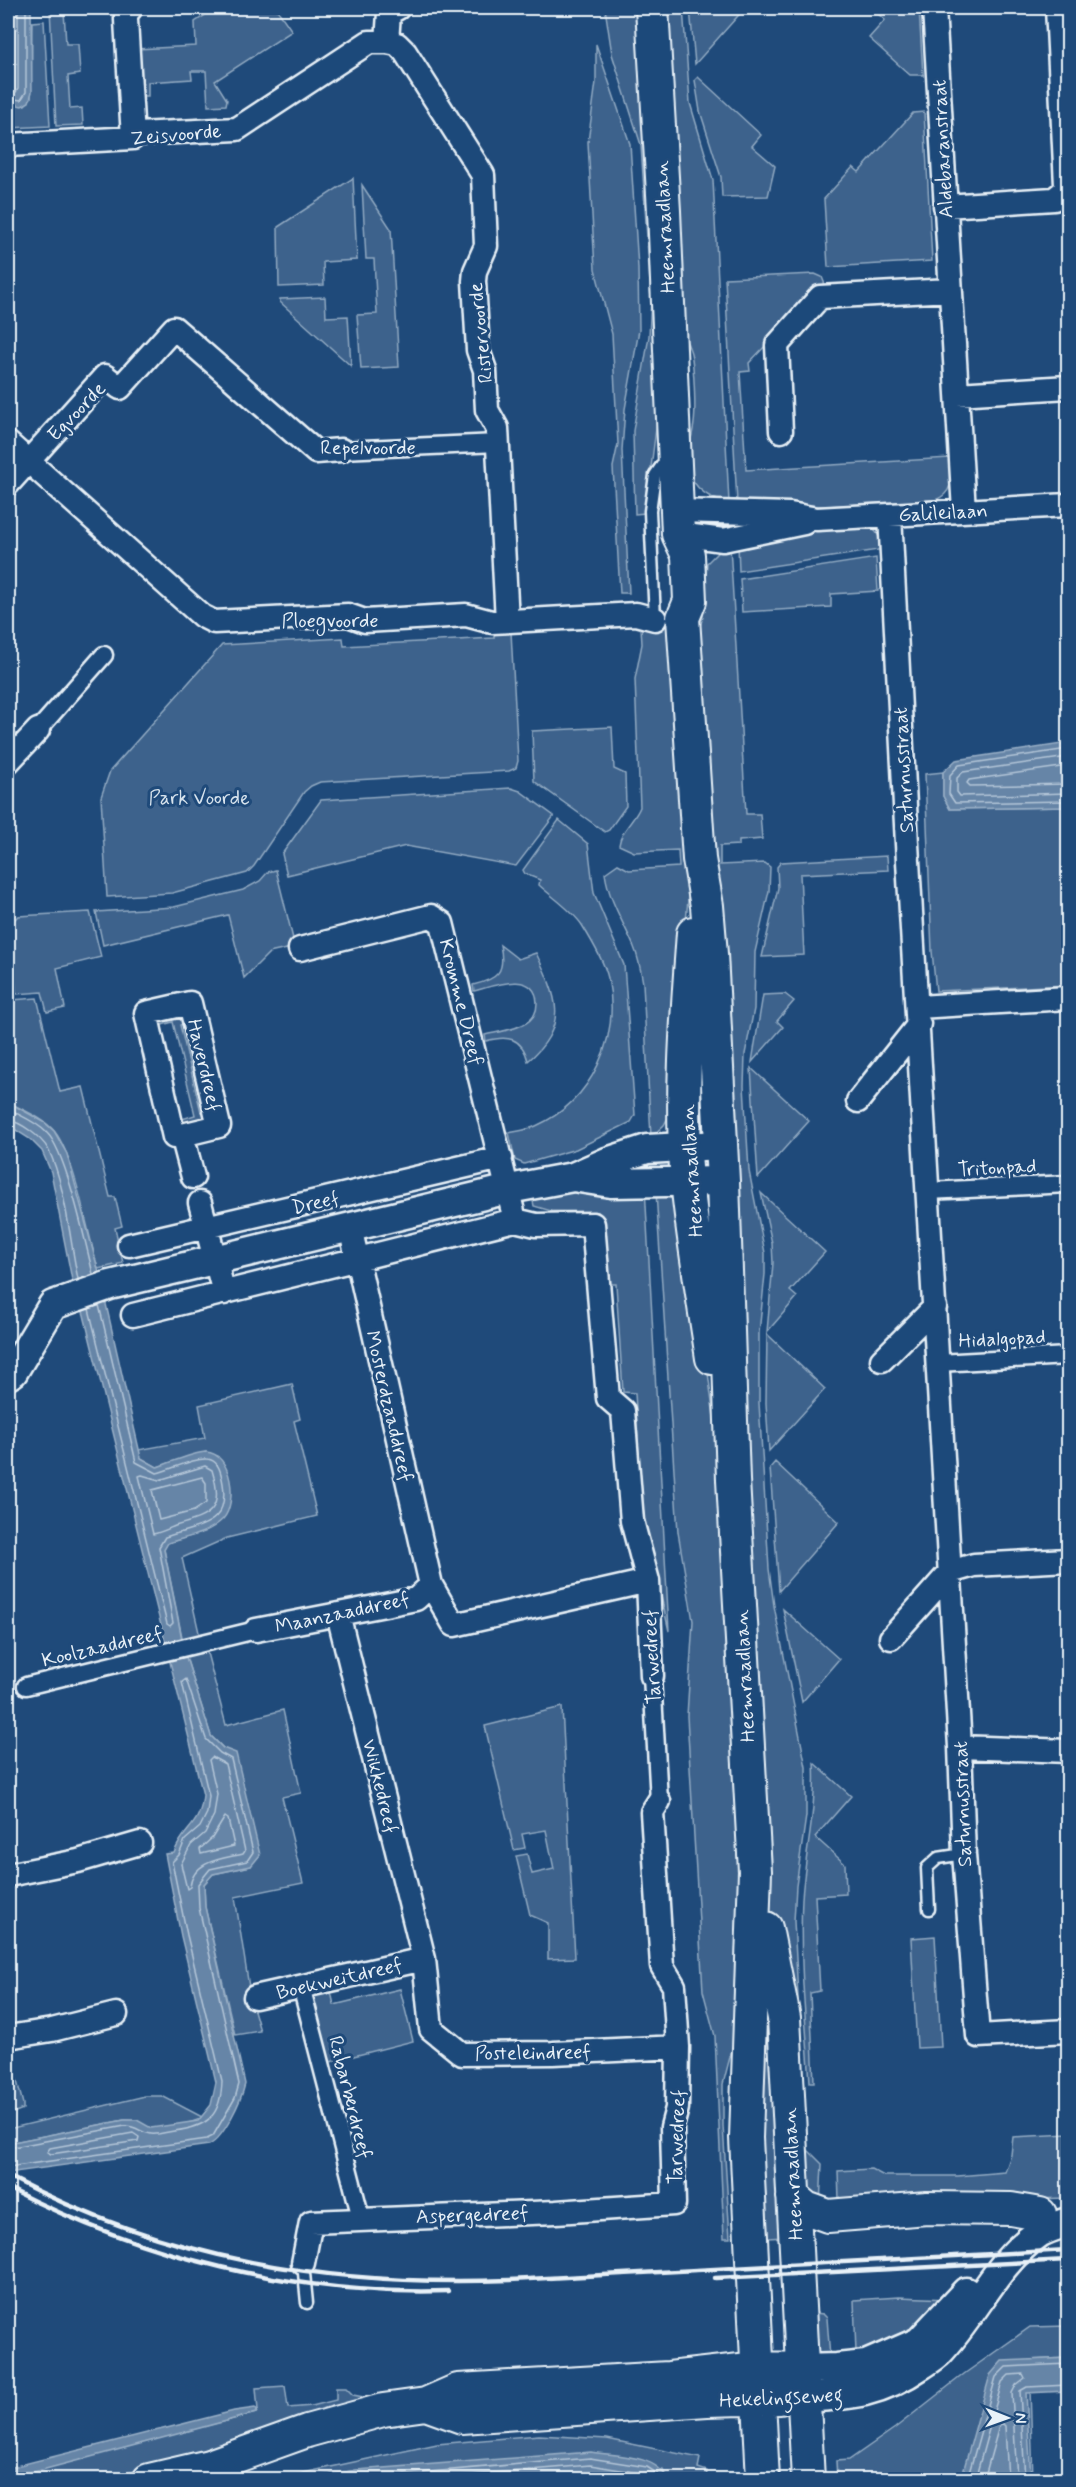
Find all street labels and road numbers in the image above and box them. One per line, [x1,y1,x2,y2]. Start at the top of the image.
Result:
street label: Aldebaranstraat [926,79,961,219]
street label: Zeisvoorde [130,118,223,153]
street label: Heemraadlaan [649,159,682,294]
street label: Ristervoorde [463,281,500,385]
street label: Egvoorde [42,376,112,448]
street label: Repelvoorde [320,435,416,462]
street label: Galileilaan [898,498,988,529]
street label: Ploegvoorde [281,608,379,636]
street label: Saturnusstraat [888,706,921,833]
street label: Kromme Dreef [432,936,489,1069]
street label: Haverdreef [180,1017,227,1114]
street label: Heemraadlaan [674,1103,711,1238]
street label: Tritonpad [957,1153,1037,1184]
street label: Dreef [289,1185,342,1222]
street label: Hidalgopad [958,1324,1046,1355]
street label: Mosterdzaaddreef [358,1328,419,1485]
street label: Maanzaaddreef [273,1586,412,1641]
street label: Tarwedreef [637,1608,668,1705]
street label: Heemraadlaan [729,1608,762,1743]
street label: Koolzaaddreef [39,1620,165,1674]
street label: Wikkedreef [355,1737,404,1836]
street label: Saturnusstraat [948,1741,979,1867]
street label: Boekweitdreef [274,1952,405,2007]
street label: Rabarberdreef [321,2033,378,2162]
street label: Posteleindreef [475,2039,591,2068]
street label: Tarwedreef [662,2089,693,2185]
street label: Heemraadlaan [777,2106,810,2241]
street label: Aspergedreef [415,2200,529,2231]
street label: Hekelingseweg [719,2382,844,2417]

